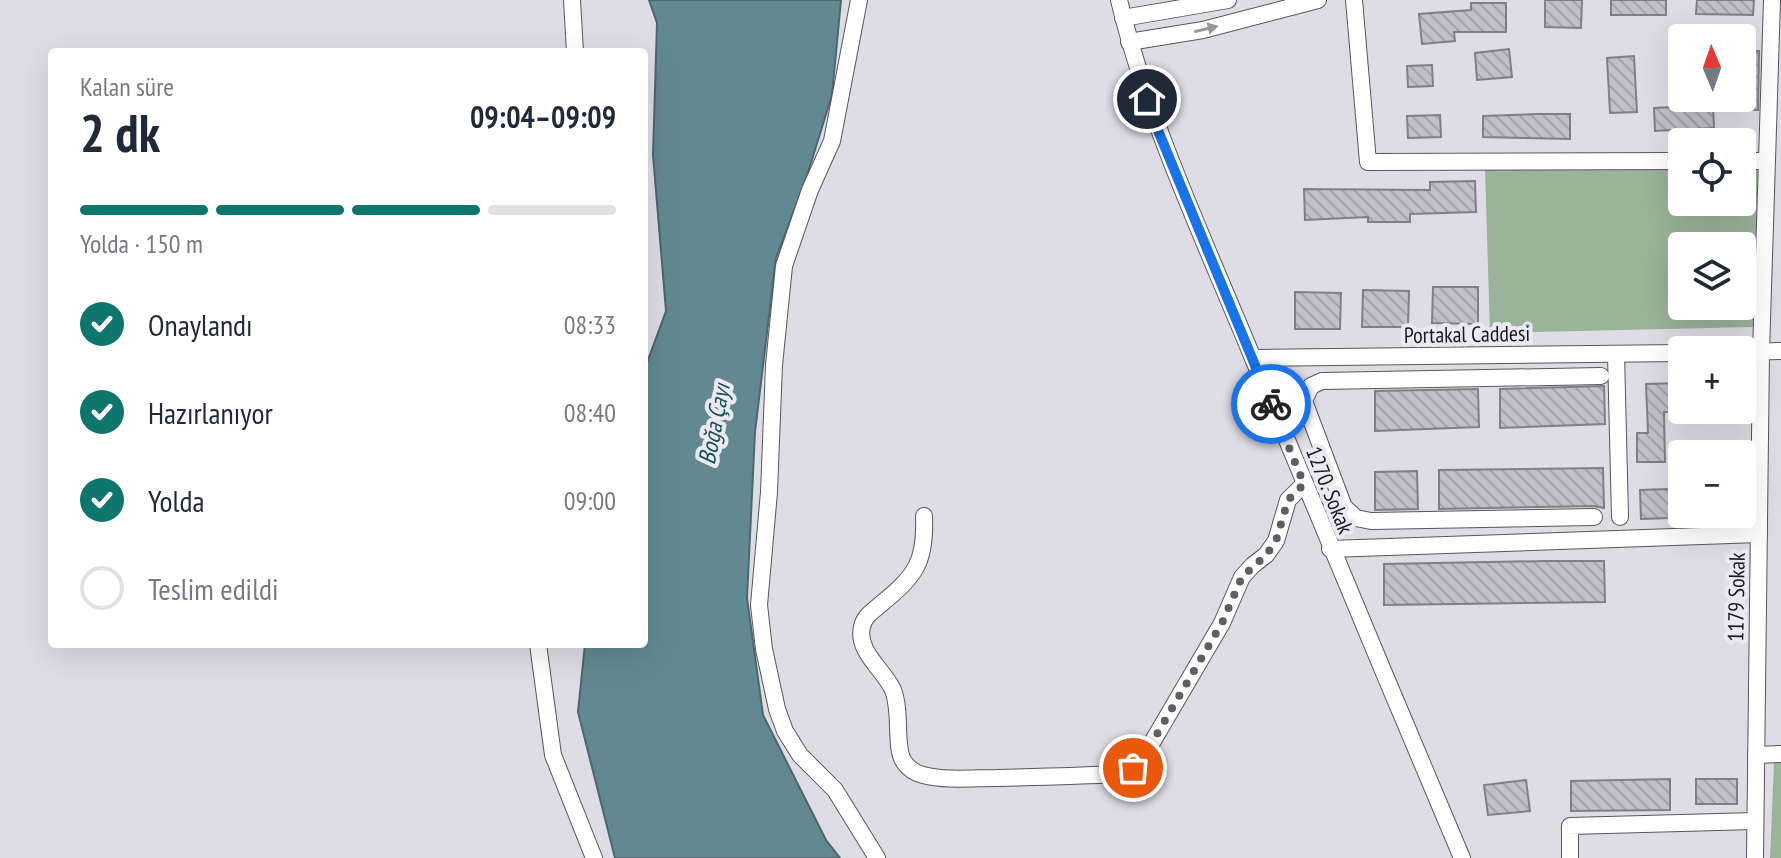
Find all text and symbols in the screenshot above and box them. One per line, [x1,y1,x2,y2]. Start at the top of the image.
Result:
one-way arrow [1193,22,1218,35]
north arrow [1668,24,1756,112]
map controls [1668,24,1756,528]
pin [1113,65,1181,133]
text: Kalan süre [80,70,174,103]
icon: home [1125,77,1169,121]
text: 09:04–09:09 [470,97,616,136]
text: 2 dk [80,99,160,166]
button: locate [1668,128,1756,216]
text: Yolda · 150 m [80,227,203,260]
button: layers [1668,232,1756,320]
icon: check [80,302,124,346]
text: Onaylandı [148,305,253,344]
text: 08:33 [564,308,616,341]
street label: Portakal Caddesi [1404,319,1530,349]
button: + [1668,336,1756,424]
courier [1231,364,1311,444]
water label: Boğa Çayı [691,379,737,467]
icon: bike [1249,382,1293,426]
icon: check [80,390,124,434]
text: Hazırlanıyor [148,393,273,432]
text: 08:40 [564,396,616,429]
button: − [1668,440,1756,528]
street label: 1270. Sokak [1300,442,1360,538]
icon: check [80,478,124,522]
text: Yolda [148,481,204,520]
text: 09:00 [564,484,616,517]
street label: 1179 Sokak [1721,552,1751,642]
text: Teslim edildi [148,569,279,608]
pin [1099,734,1167,802]
icon: bag [1111,746,1155,790]

